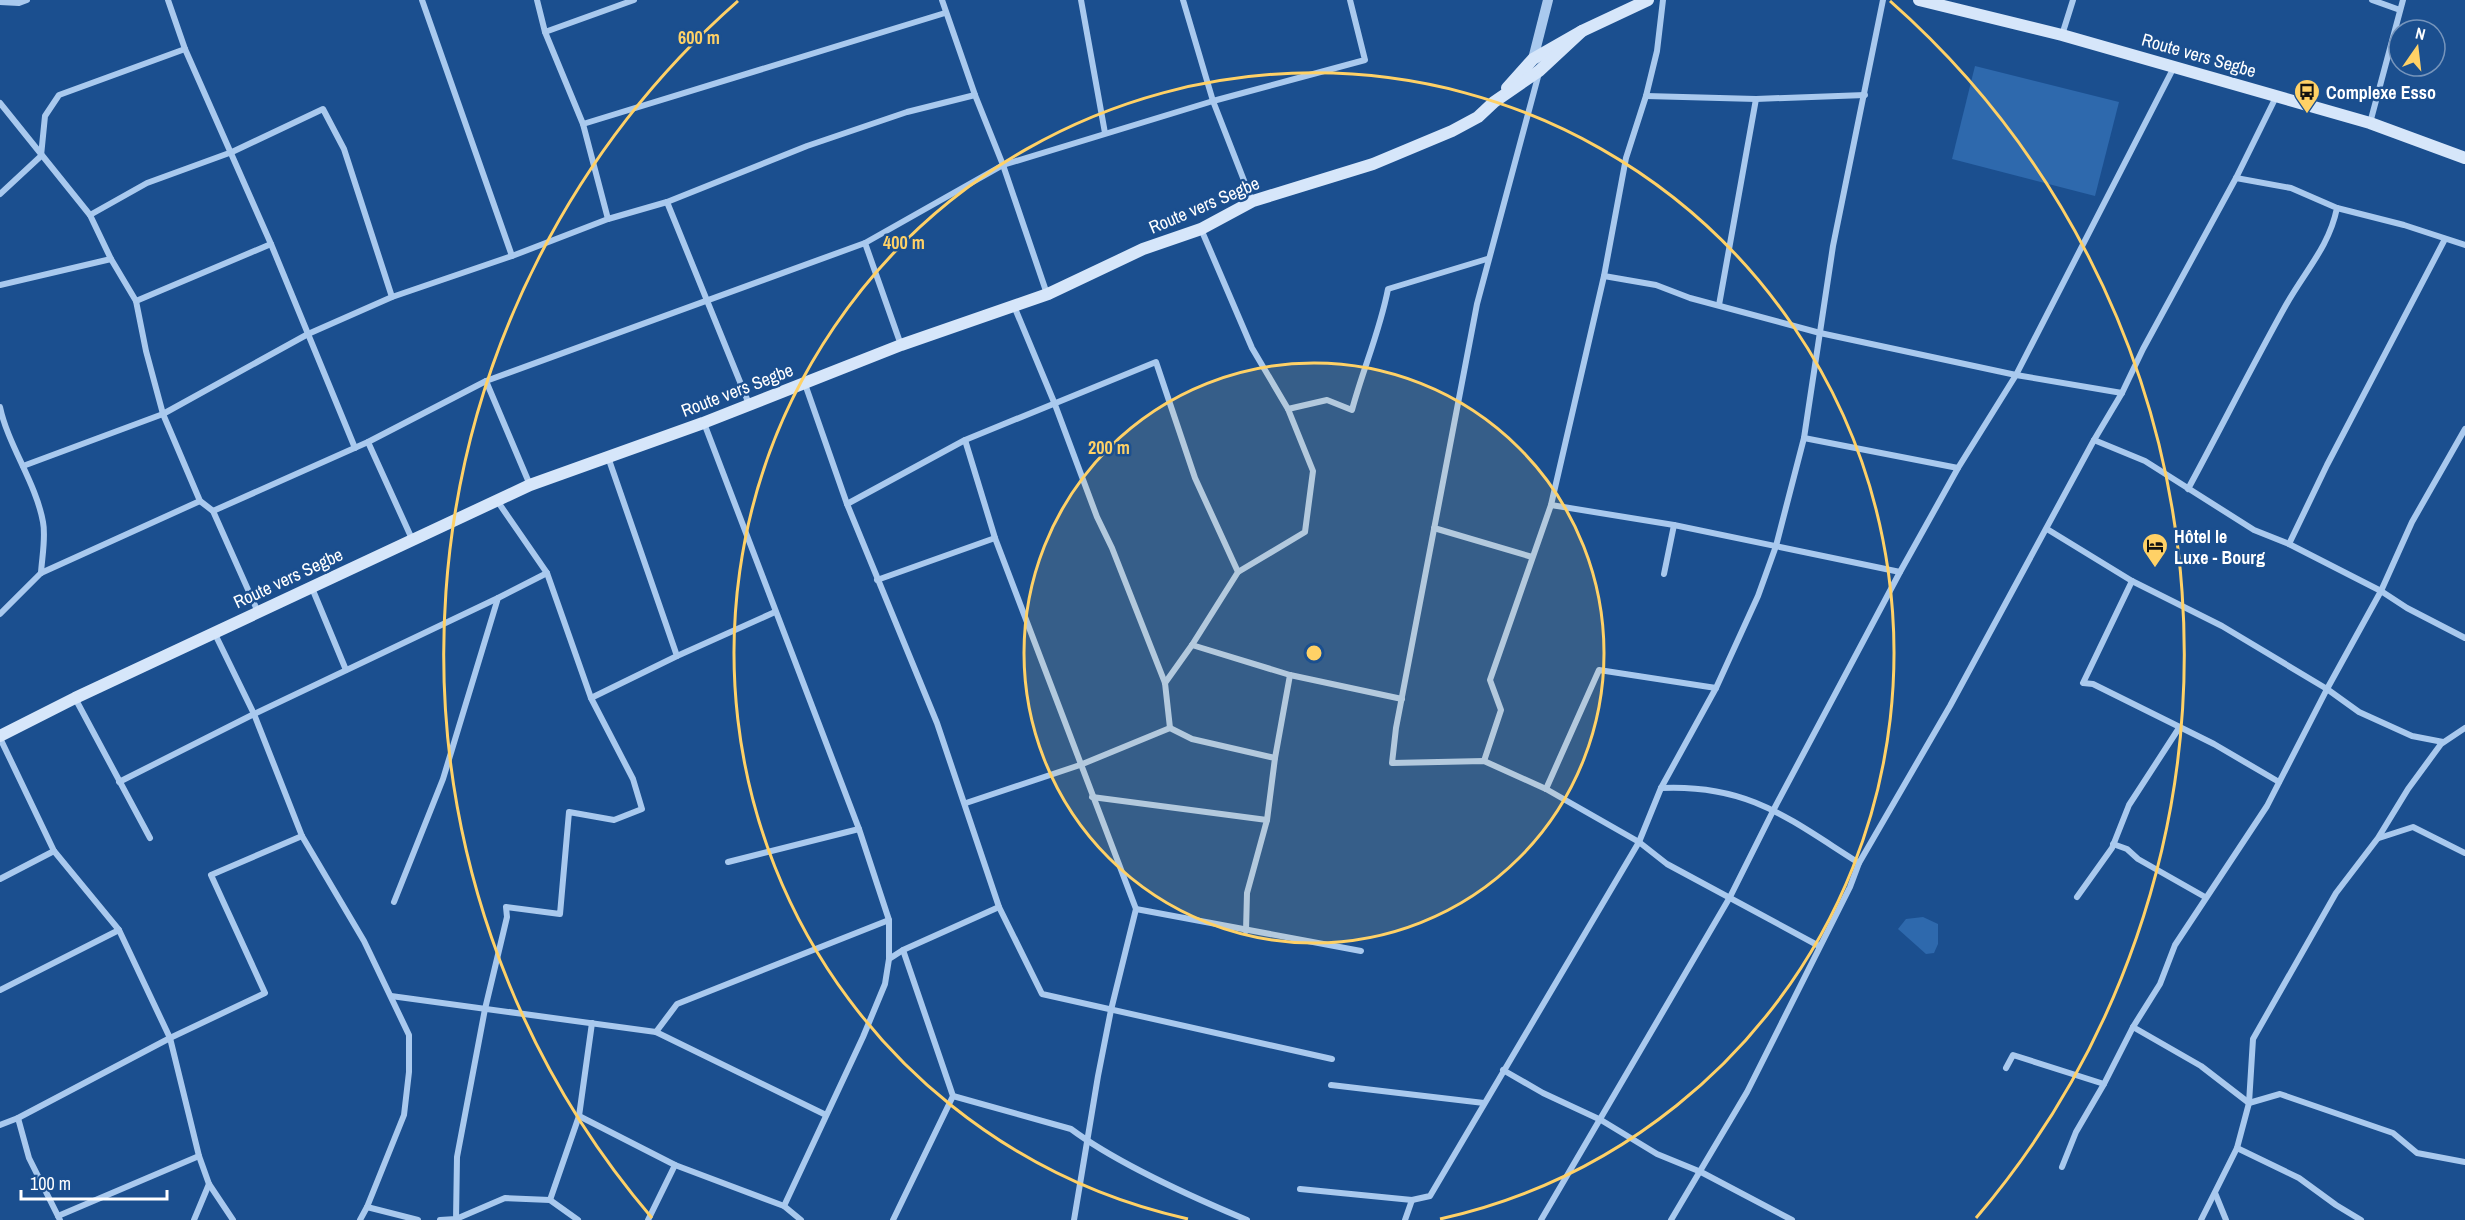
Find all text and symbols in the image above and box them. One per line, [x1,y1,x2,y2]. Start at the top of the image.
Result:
north arrow [2387,18,2447,78]
text: N [2413,22,2428,45]
text: 600 m [678,25,720,50]
street label: Route vers Segbe [2139,27,2259,83]
bus stop icon: Complexe Esso [2292,77,2322,115]
place label: Complexe Esso [2326,80,2436,105]
street label: Route vers Segbe [1145,170,1263,240]
text: 400 m [883,230,925,255]
street label: Route vers Segbe [677,357,797,423]
text: 200 m [1088,435,1130,460]
place label: Hôtel le Luxe - Bourg [2174,524,2265,570]
hotel icon: Hôtel le Luxe - Bourg [2140,531,2170,569]
street label: Route vers Segbe [229,542,347,614]
centre of rings [1304,643,1324,663]
scale bar [21,1163,166,1201]
text: 100 m [30,1171,71,1196]

